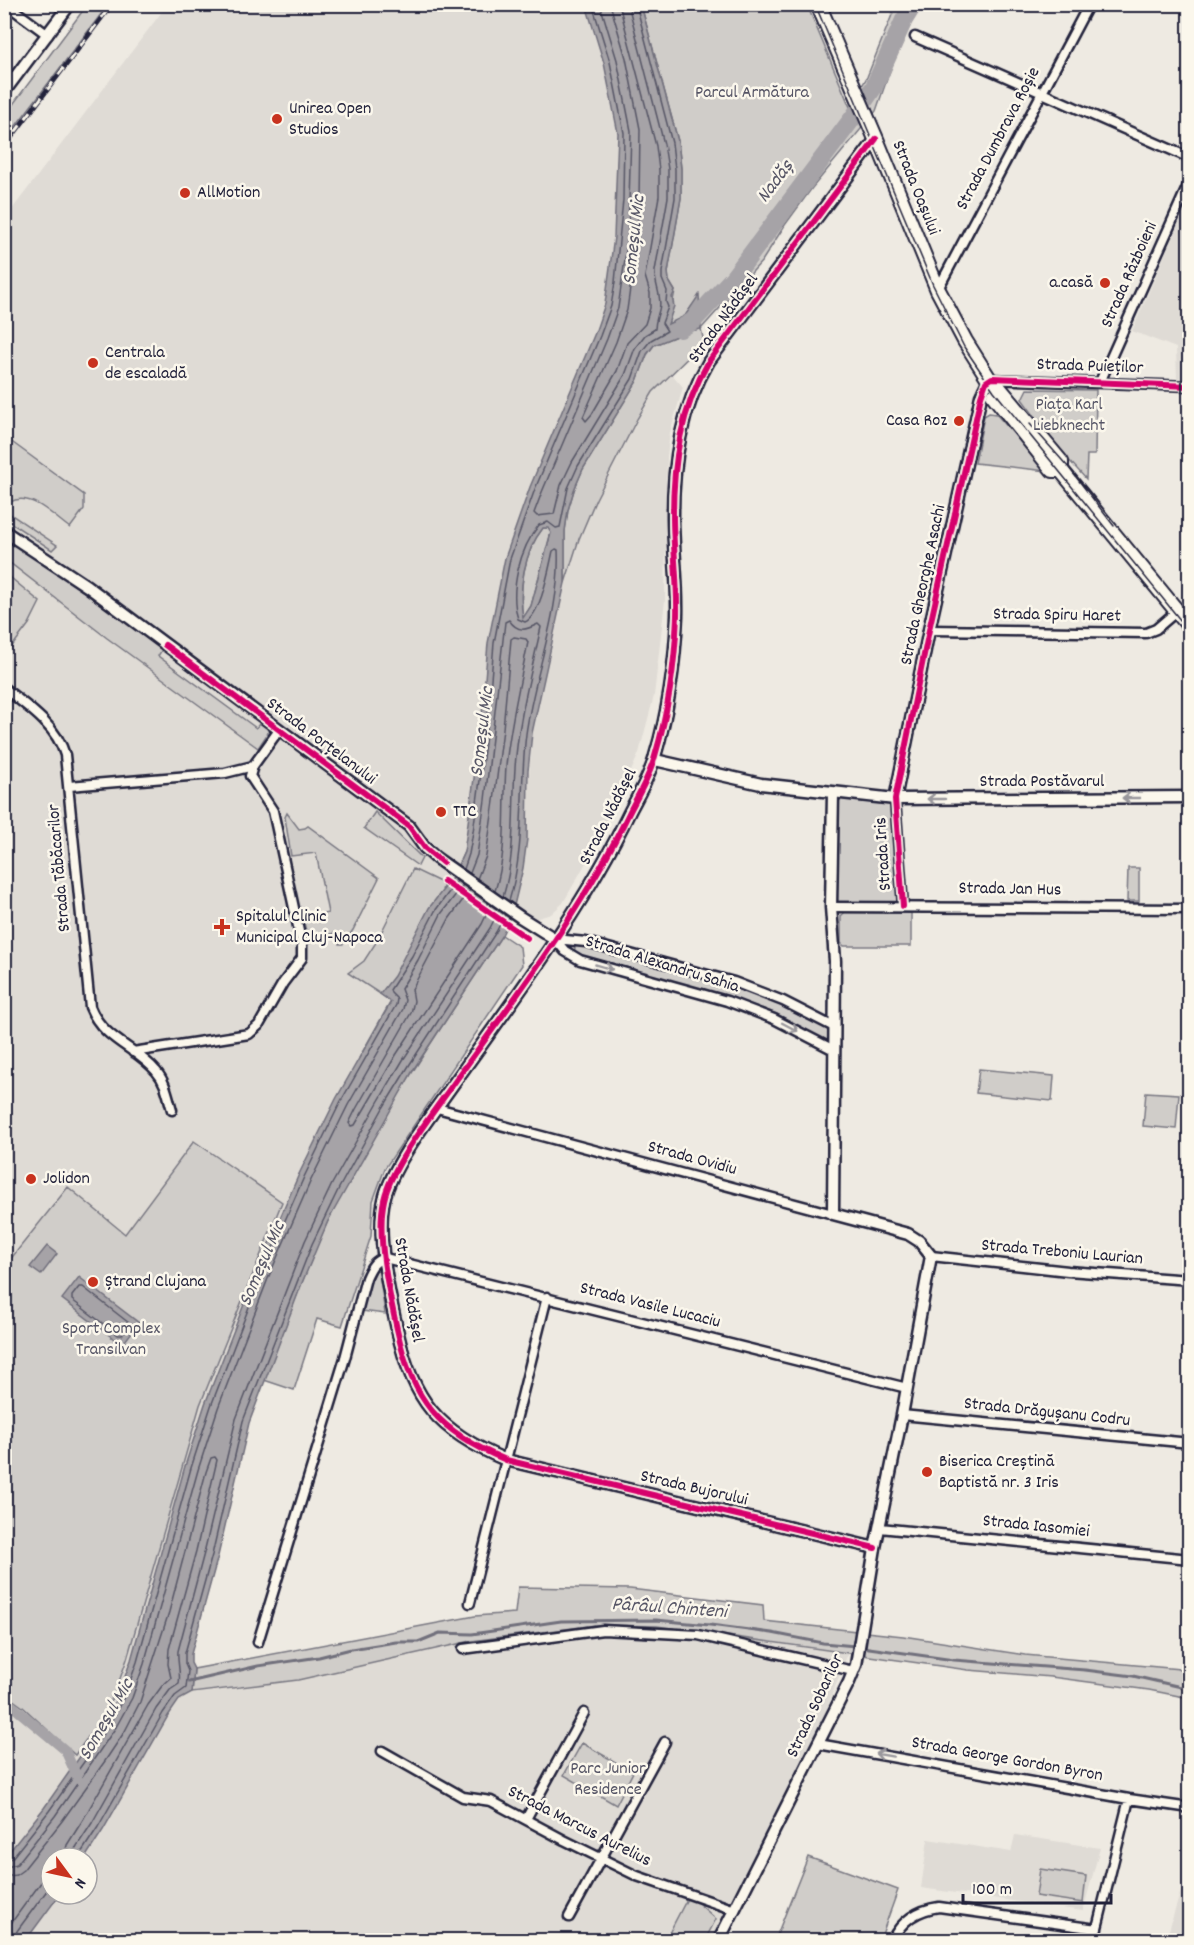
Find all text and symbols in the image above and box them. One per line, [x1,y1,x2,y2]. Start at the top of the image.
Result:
street label: Strada Dumbrava Roșie [951,63,1047,215]
park label: Parcul Armătura [695,81,810,106]
place label: Unirea Open Studios [289,97,371,143]
marker: Unirea Open Studios [270,112,284,126]
street label: Strada Oașului [885,137,945,239]
water label: Nadăș [751,154,802,209]
place label: AllMotion [197,181,260,206]
marker: AllMotion [178,186,192,200]
water label: Someșul Mic [616,193,654,286]
street label: Strada Războieni [1095,218,1165,332]
street label: Strada Nădășel [683,268,766,369]
place label: a.casă [1049,271,1093,296]
marker: a.casă [1098,276,1112,290]
place label: Centrala de escaladă [105,341,187,387]
street label: Strada Puieților [1036,353,1144,381]
marker: Centrala de escaladă [86,356,100,370]
park label: Piața Karl Liebknecht [1033,393,1105,439]
place label: Casa Roz [886,409,947,434]
marker: Casa Roz [952,414,966,428]
street label: Strada Gheorghe Asachi [895,502,953,668]
street label: Strada Spiru Haret [993,602,1121,630]
water label: Someșul Mic [464,685,503,778]
street label: Strada Porțelanului [261,692,381,792]
street label: Strada Nădășel [574,764,644,870]
street label: Strada Postăvarul [980,770,1105,795]
one-way arrow [1122,792,1142,804]
one-way arrow [927,793,947,805]
place label: TTC [453,800,476,825]
street label: Strada Tăbăcarilor [42,803,78,933]
marker: TTC [434,805,448,819]
street label: Strada Iris [869,816,899,892]
street label: Strada Jan Hus [958,877,1062,903]
place label: Spitalul Clinic Municipal Cluj-Napoca [236,905,383,951]
marker: Spitalul Clinic Municipal Cluj-Napoca [213,918,231,936]
street label: Strada Alexandru Sahia [582,930,742,1000]
one-way arrow [595,962,614,973]
one-way arrow [780,1022,798,1033]
street label: Strada Ovidiu [645,1135,739,1183]
place label: Jolidon [43,1167,90,1192]
marker: Jolidon [24,1172,38,1186]
water label: Someșul Mic [233,1216,294,1311]
street label: Strada Treboniu Laurian [980,1233,1144,1273]
street label: Strada Nădășel [387,1236,430,1345]
place label: Ștrand Clujana [105,1270,206,1295]
marker: Ștrand Clujana [86,1275,100,1289]
street label: Strada Vasile Lucaciu [577,1276,723,1336]
park label: Sport Complex Transilvan [62,1317,160,1363]
street label: Strada Drăgușanu Codru [963,1392,1131,1434]
place label: Biserica Creștină Baptistă nr. 3 Iris [939,1450,1059,1496]
street label: Strada Bujorului [638,1465,750,1513]
marker: Biserica Creștină Baptistă nr. 3 Iris [920,1465,934,1479]
street label: Strada Iasomiei [981,1509,1091,1545]
water label: Pârâul Chinteni [610,1591,731,1627]
street label: Strada Sobarilor [781,1650,851,1762]
water label: Someșul Mic [72,1673,142,1766]
street label: Strada George Gordon Byron [909,1731,1105,1789]
one-way arrow [874,1749,894,1760]
park label: Parc Junior Residence [570,1757,646,1803]
street label: Strada Marcus Aurelius [503,1780,655,1874]
north arrow [39,1846,99,1906]
scale bar [963,1867,1112,1905]
text: N [68,1873,91,1892]
text: 100 m [972,1878,1012,1903]

